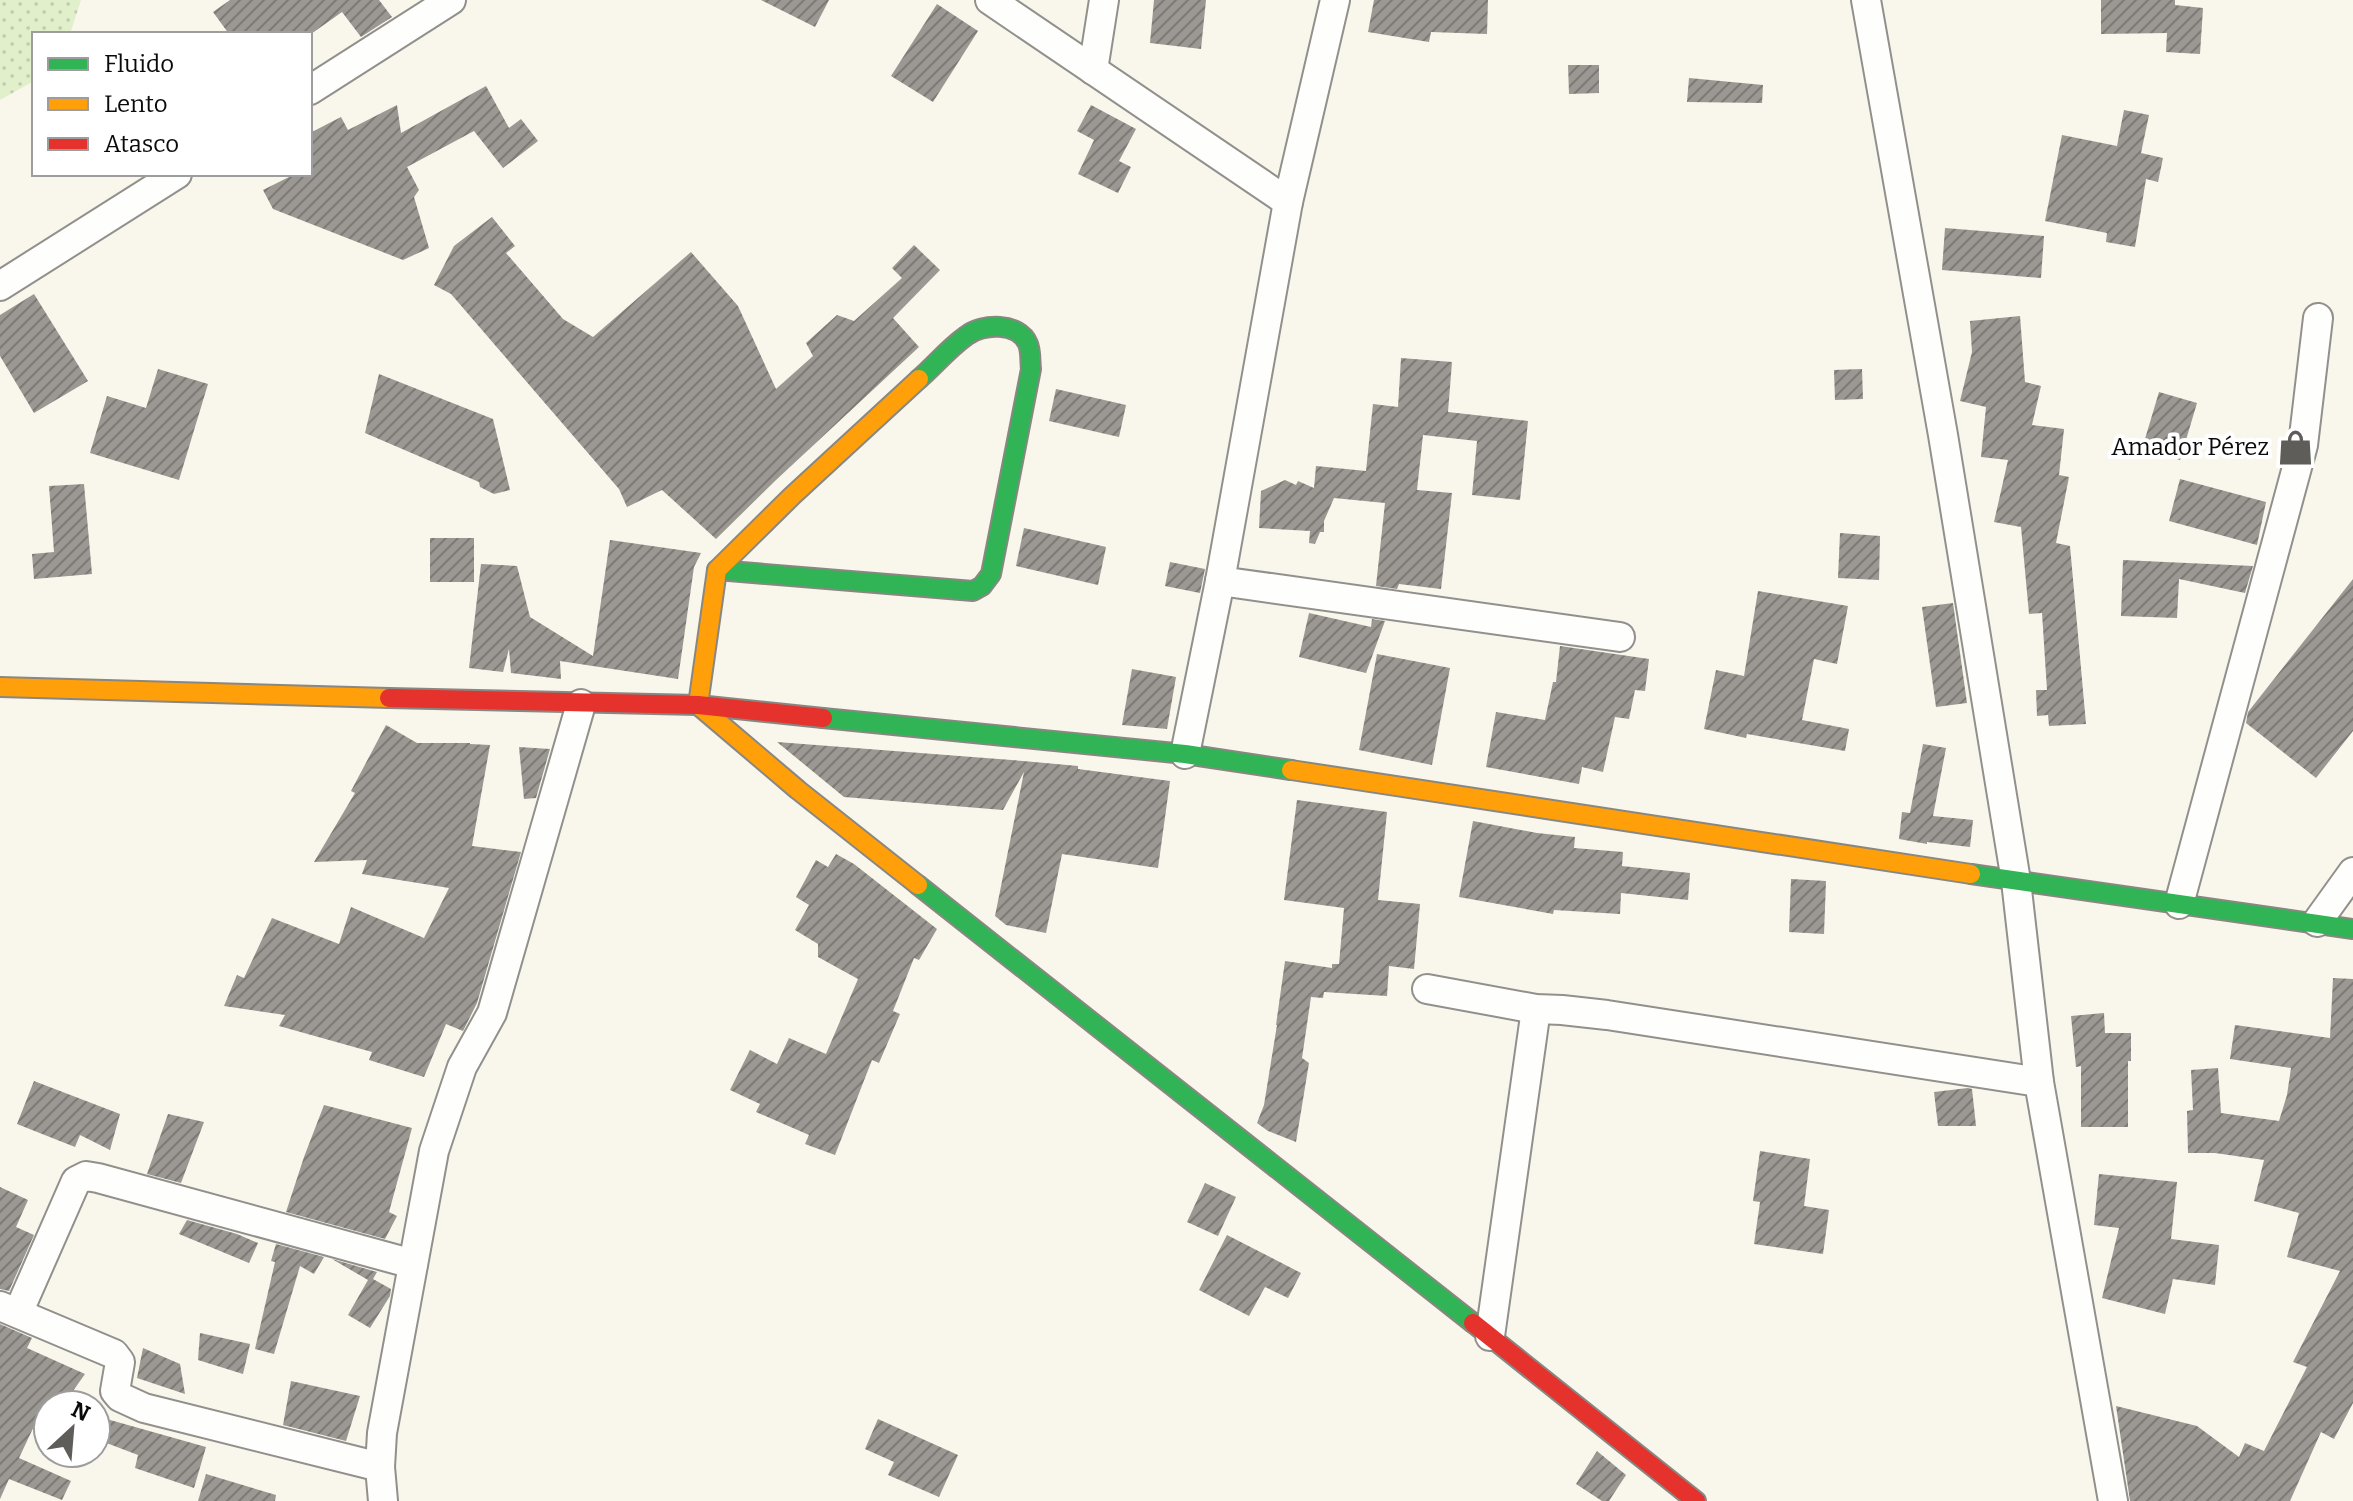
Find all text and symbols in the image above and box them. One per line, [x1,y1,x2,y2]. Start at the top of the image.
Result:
legend [32,32,312,176]
text: Fluido [104,50,174,78]
text: Lento [104,90,167,118]
text: Atasco [104,130,179,158]
shop icon: Amador Pérez [2276,428,2314,466]
place label: Amador Pérez [2111,433,2269,461]
north arrow [32,1389,112,1469]
text: N [67,1396,94,1427]

